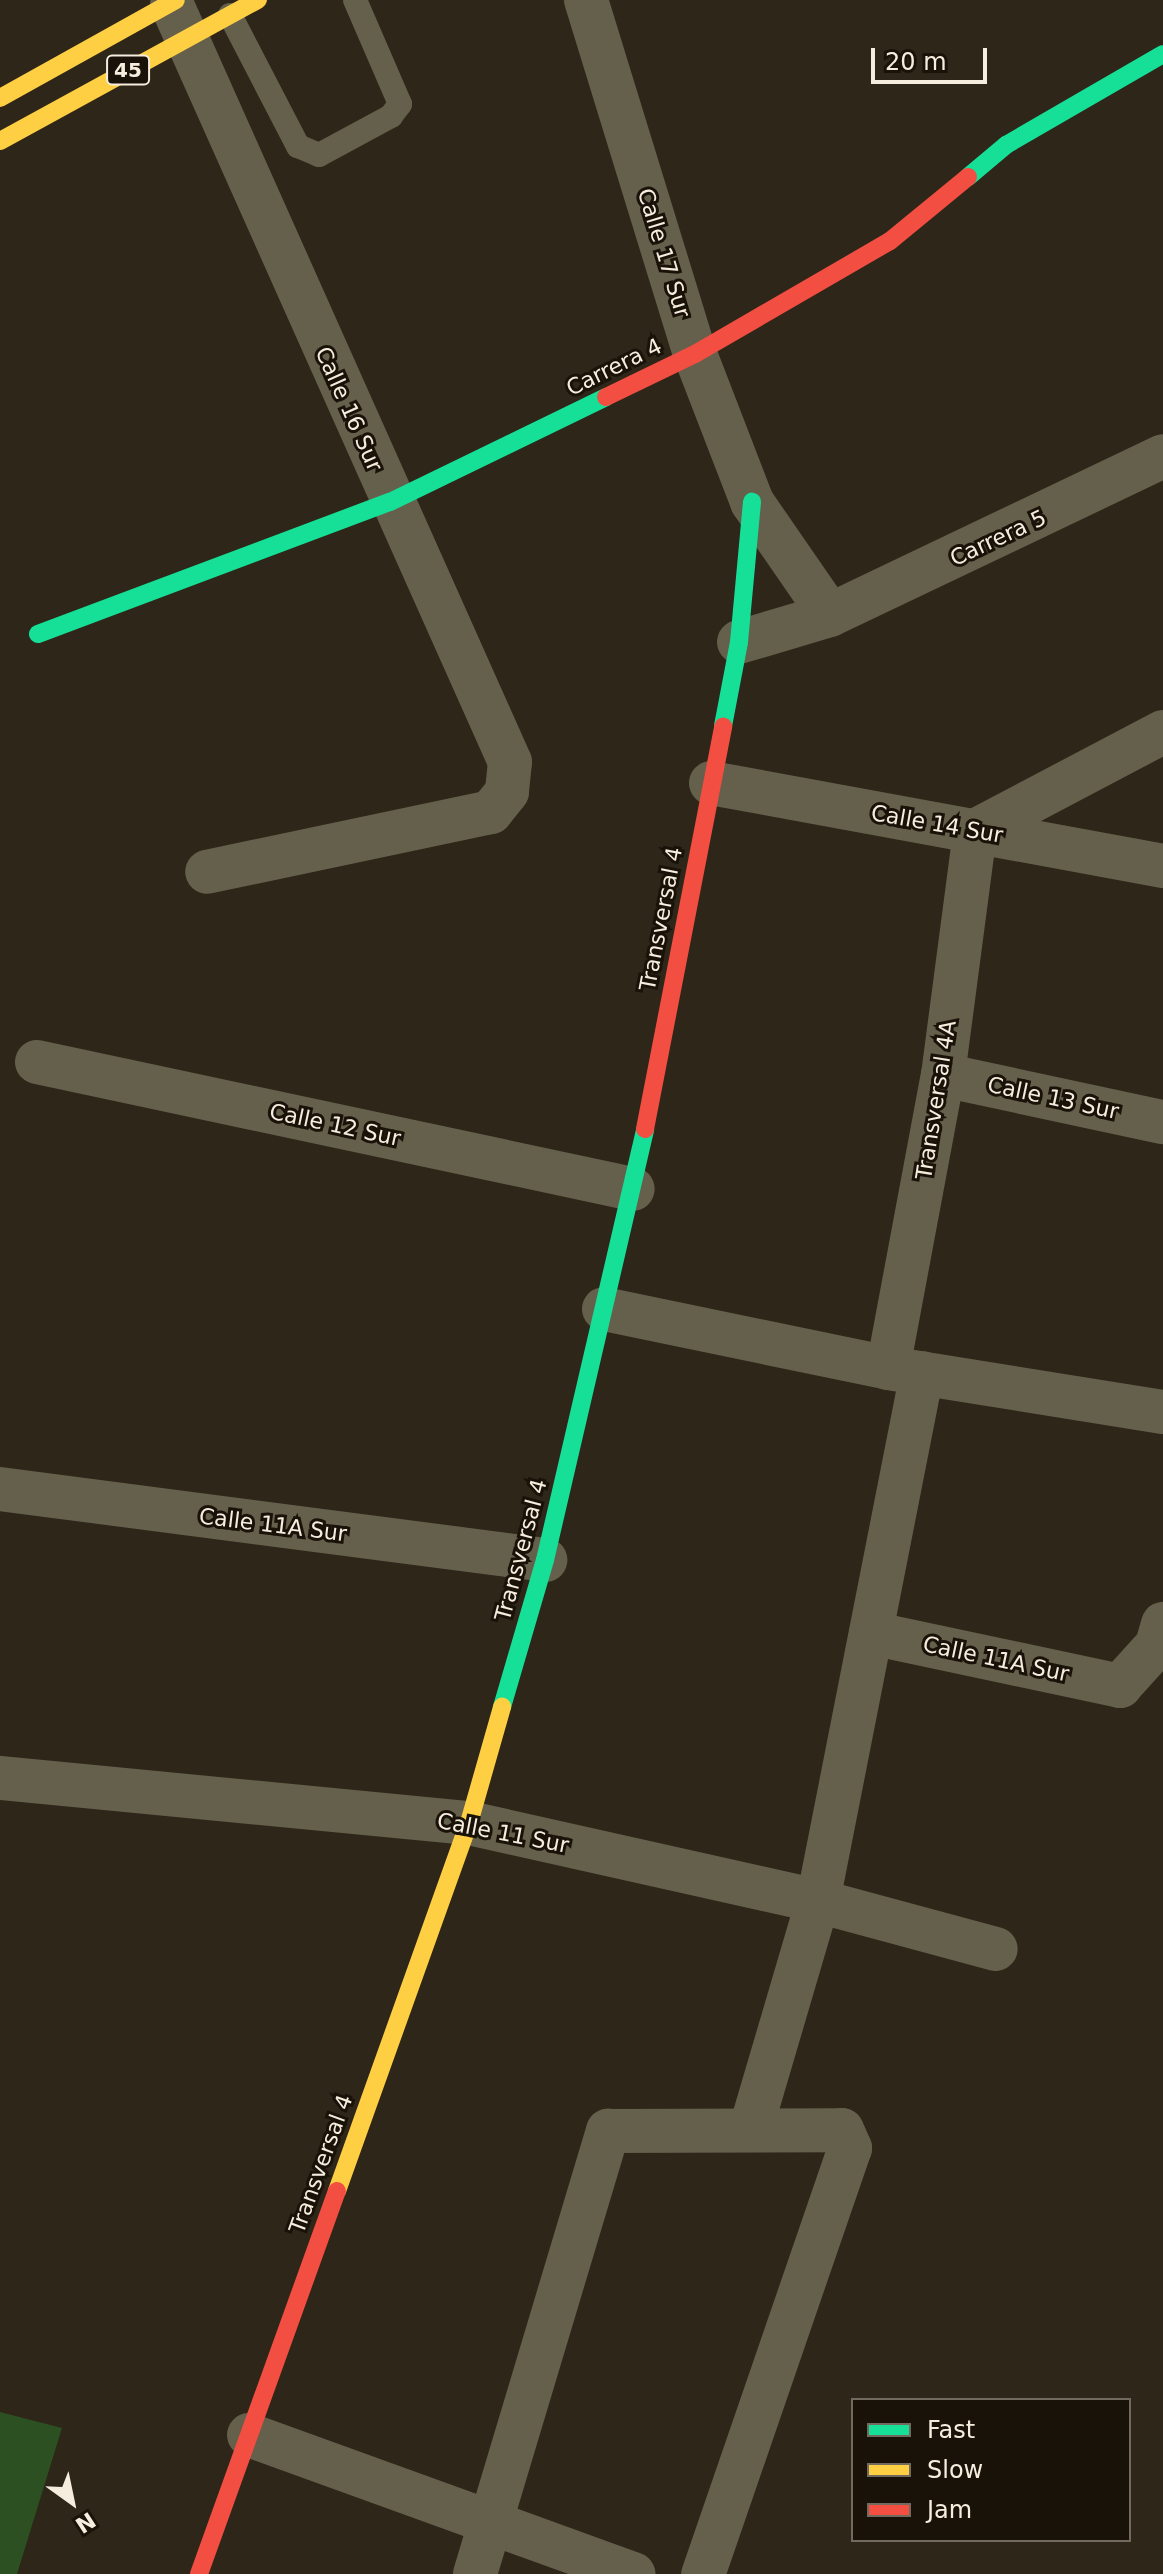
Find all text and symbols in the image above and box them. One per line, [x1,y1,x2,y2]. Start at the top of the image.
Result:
scale bar [875,32,991,82]
text: 20 m [885,48,947,76]
road number: 45 [106,54,150,86]
street label: Calle 17 Sur [632,185,696,321]
street label: Carrera 4 [562,333,666,401]
street label: Calle 16 Sur [310,343,388,475]
street label: Carrera 5 [946,504,1050,572]
street label: Calle 14 Sur [869,799,1005,849]
street label: Transversal 4 [634,845,688,993]
street label: Transversal 4A [910,1019,962,1181]
street label: Calle 13 Sur [985,1071,1121,1125]
street label: Calle 12 Sur [267,1098,403,1152]
street label: Transversal 4 [489,1476,553,1624]
street label: Calle 11A Sur [198,1503,348,1547]
street label: Calle 11A Sur [921,1631,1071,1687]
street label: Calle 11 Sur [435,1807,571,1859]
street label: Transversal 4 [284,2091,358,2237]
legend [851,2398,1131,2542]
text: Fast [927,2416,975,2444]
text: Slow [927,2456,983,2484]
north arrow [32,2462,112,2542]
text: Jam [927,2496,972,2524]
text: N [71,2507,100,2538]

